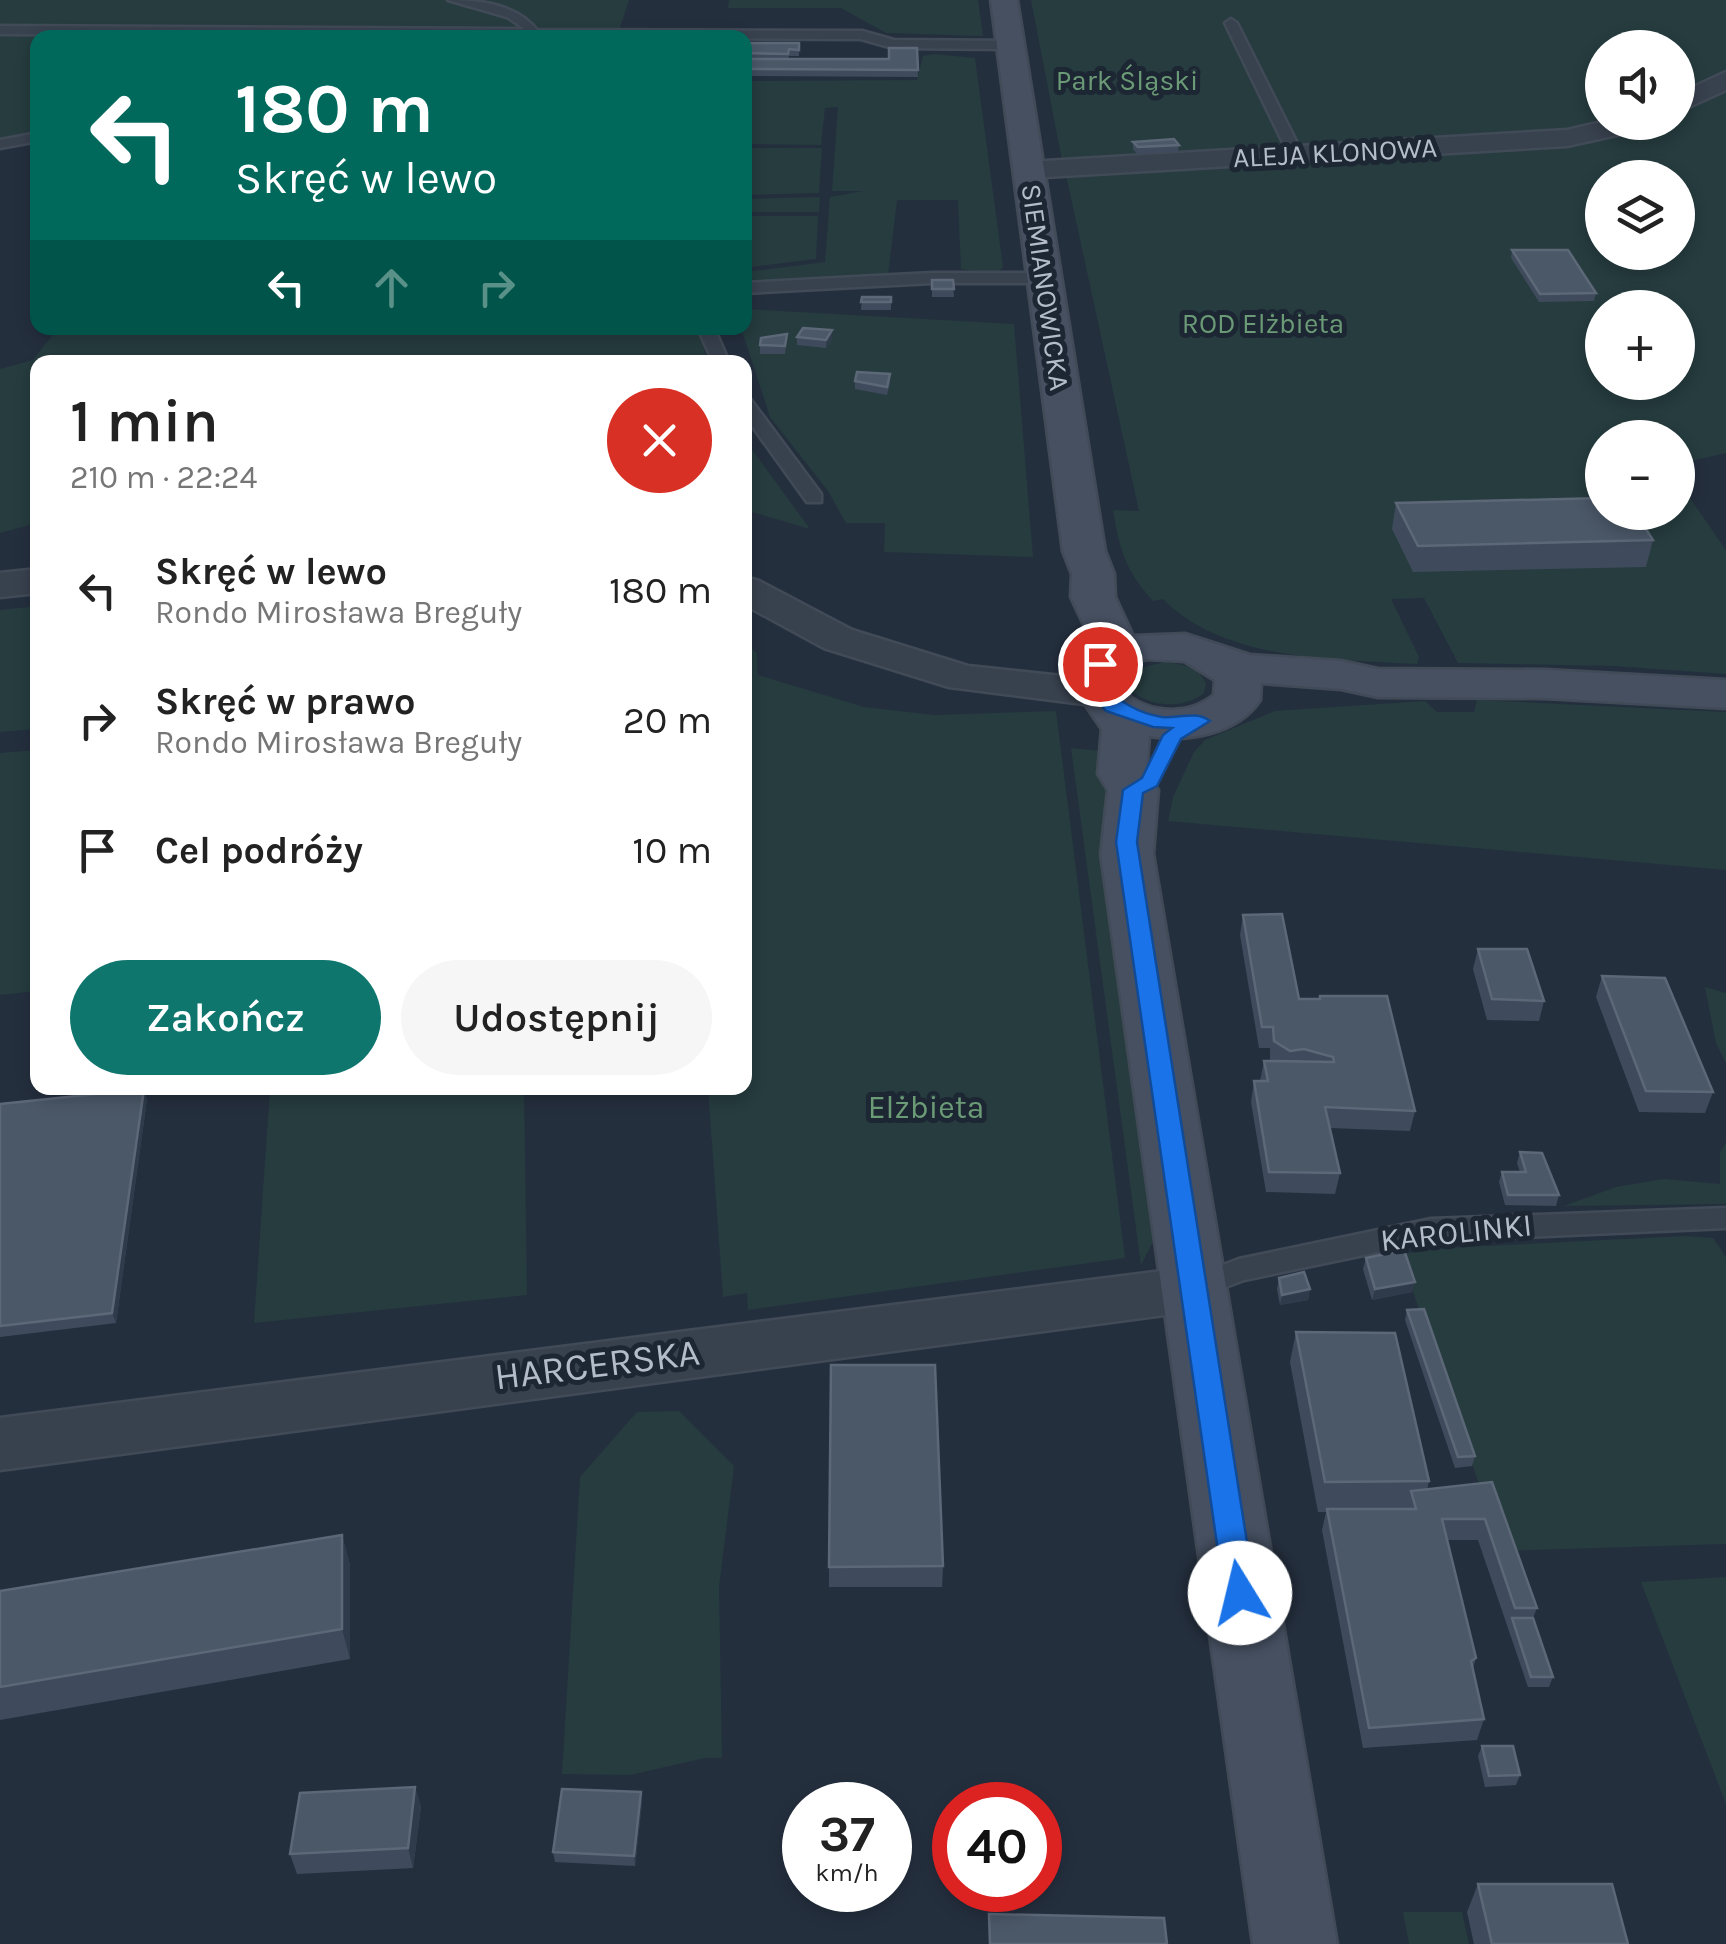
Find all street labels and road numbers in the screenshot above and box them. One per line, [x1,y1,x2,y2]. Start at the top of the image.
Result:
street label: ALEJA KLONOWA [1232,131,1438,174]
street label: SIEMIANOWICKA [1015,182,1076,393]
street label: KAROLINKI [1378,1206,1534,1259]
street label: HARCERSKA [492,1330,702,1399]

